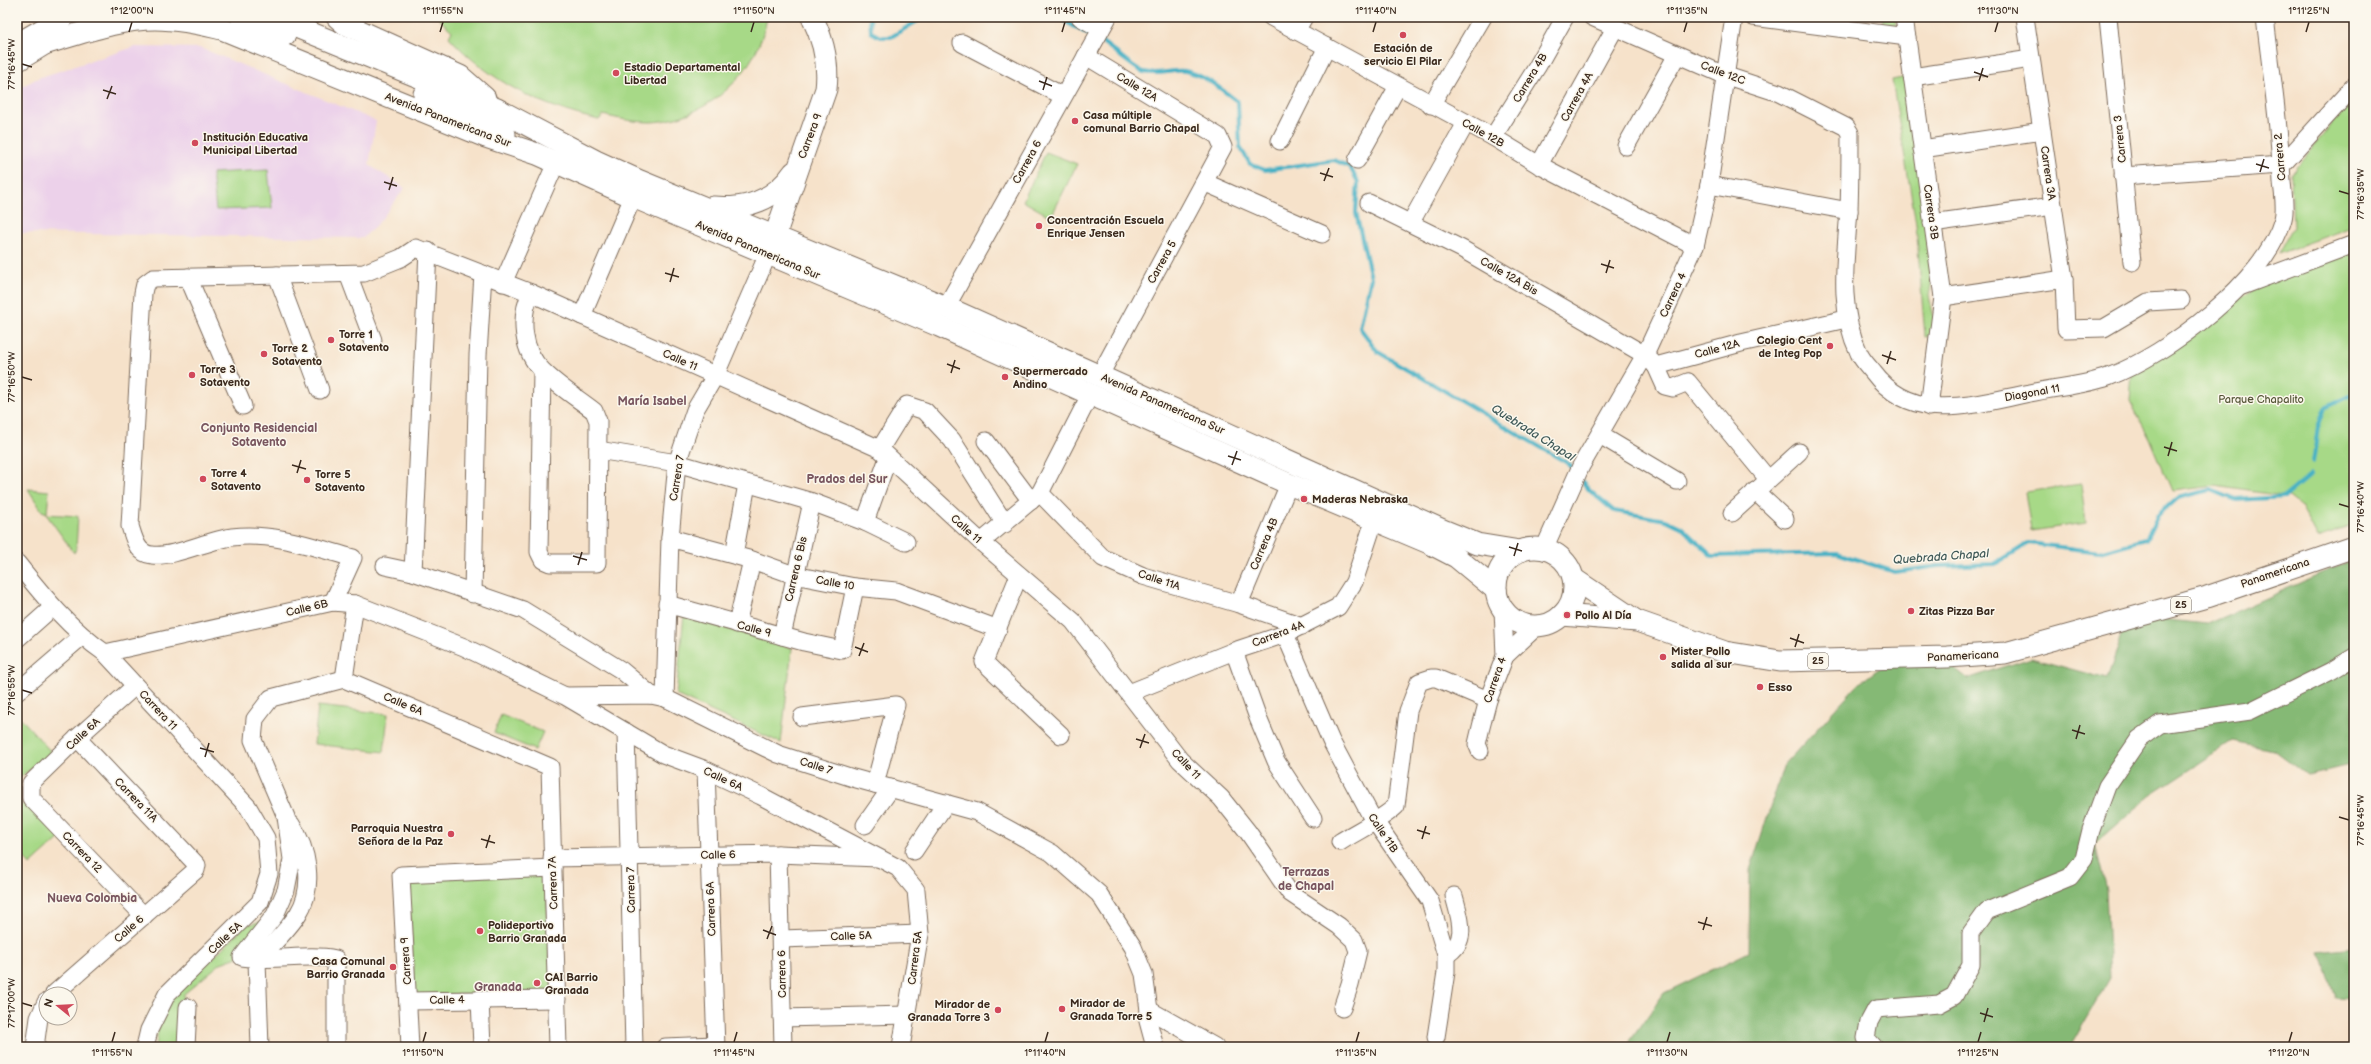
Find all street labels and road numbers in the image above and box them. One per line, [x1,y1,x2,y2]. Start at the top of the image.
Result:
street label: Carrera 4B [1510,50,1550,105]
street label: Calle 12C [1699,59,1747,88]
street label: Calle 12A [1114,70,1160,105]
street label: Carrera 4A [1558,70,1596,124]
street label: Avenida Panamericana Sur [383,90,514,150]
street label: Carrera 9 [795,111,825,161]
street label: Carrera 3 [2111,114,2129,164]
street label: Calle 12B [1459,116,1507,150]
street label: Carrera 2 [2271,132,2289,181]
street label: Carrera 6 [1010,138,1044,186]
street label: Carrera 3A [2038,145,2058,201]
street label: Carrera 3B [1921,184,1941,241]
street label: Avenida Panamericana Sur [694,218,823,283]
street label: Carrera 5 [1145,238,1179,286]
street label: Calle 12A Bis [1478,254,1541,298]
street label: Carrera 4 [1657,270,1689,319]
street label: Calle 12A [1693,337,1741,361]
street label: Calle 11 [661,347,699,373]
street label: Avenida Panamericana Sur [1099,371,1228,438]
street label: Diagonal 11 [2003,382,2061,404]
street label: Carrera 7 [667,454,687,502]
street label: Calle 11 [948,512,984,546]
street label: Carrera 4B [1247,515,1281,572]
street label: Carrera 6 Bis [782,535,810,603]
street label: Panamericana [2239,555,2311,591]
street label: Calle 11A [1136,567,1182,593]
street label: Calle 10 [815,573,856,593]
street label: Calle 6B [285,597,330,619]
road number: 25 [2171,597,2191,613]
street label: Calle 9 [736,618,772,640]
street label: Carrera 4A [1250,618,1306,650]
street label: Panamericana [1927,648,1999,664]
road number: 25 [1808,653,1828,669]
street label: Carrera 4 [1481,655,1509,705]
street label: Carrera 11 [136,687,180,733]
street label: Calle 6A [381,690,425,718]
street label: Calle 6A [63,715,103,753]
street label: Calle 11 [1169,746,1203,782]
street label: Calle 7 [798,755,835,778]
street label: Calle 6A [701,764,745,794]
street label: Carrera 11A [112,775,160,825]
street label: Calle 11B [1365,811,1401,855]
street label: Carrera 12 [59,829,105,876]
street label: Calle 6 [700,848,736,862]
street label: Carrera 7A [546,856,560,910]
street label: Carrera 7 [624,866,638,913]
street label: Carrera 6A [704,881,718,937]
street label: Calle 6 [111,912,147,945]
street label: Calle 5A [205,919,245,957]
street label: Calle 5A [830,929,872,943]
street label: Carrera 5A [905,930,925,986]
street label: Carrera 9 [398,937,414,985]
street label: Carrera 6 [775,950,789,998]
street label: Calle 4 [429,993,465,1007]

